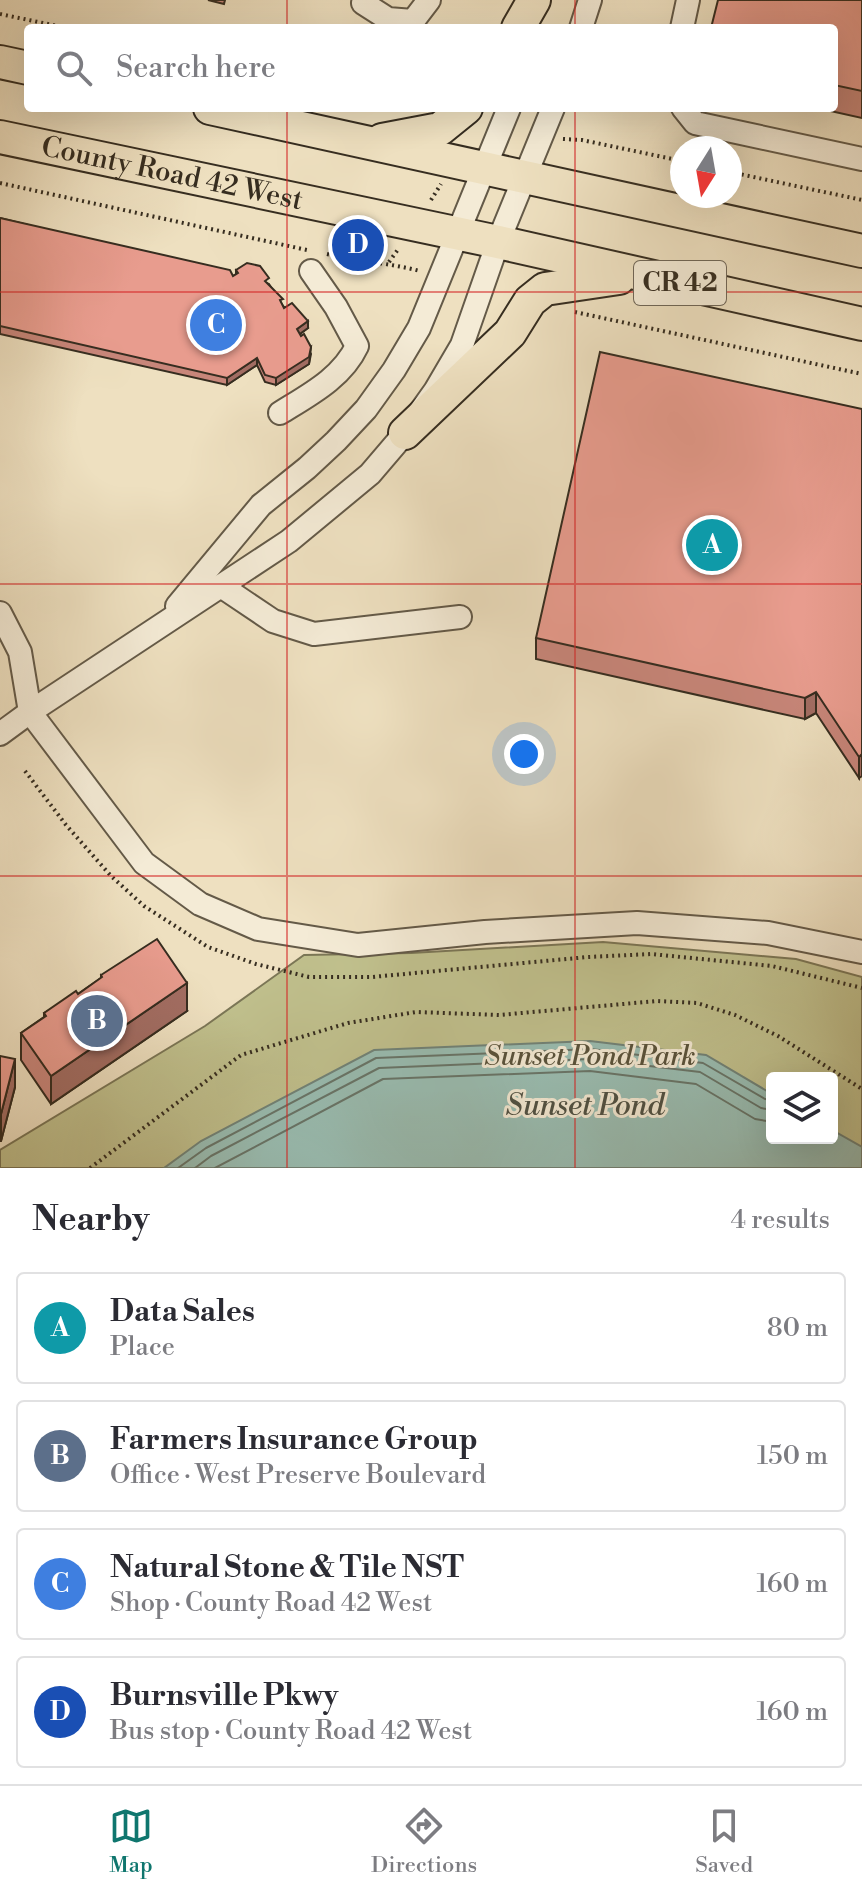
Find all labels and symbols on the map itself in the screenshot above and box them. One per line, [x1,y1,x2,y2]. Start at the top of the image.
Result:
street label: County Road 42 West [38,129,306,218]
north arrow [670,136,742,208]
pin: D [332,215,384,275]
road number: CR 42 [634,261,726,305]
pin: C [190,295,242,355]
pin: A [686,515,738,575]
your location [504,734,544,774]
pin: B [71,991,123,1051]
park label: Sunset Pond Park [484,1039,696,1074]
water label: Sunset Pond [506,1087,666,1125]

